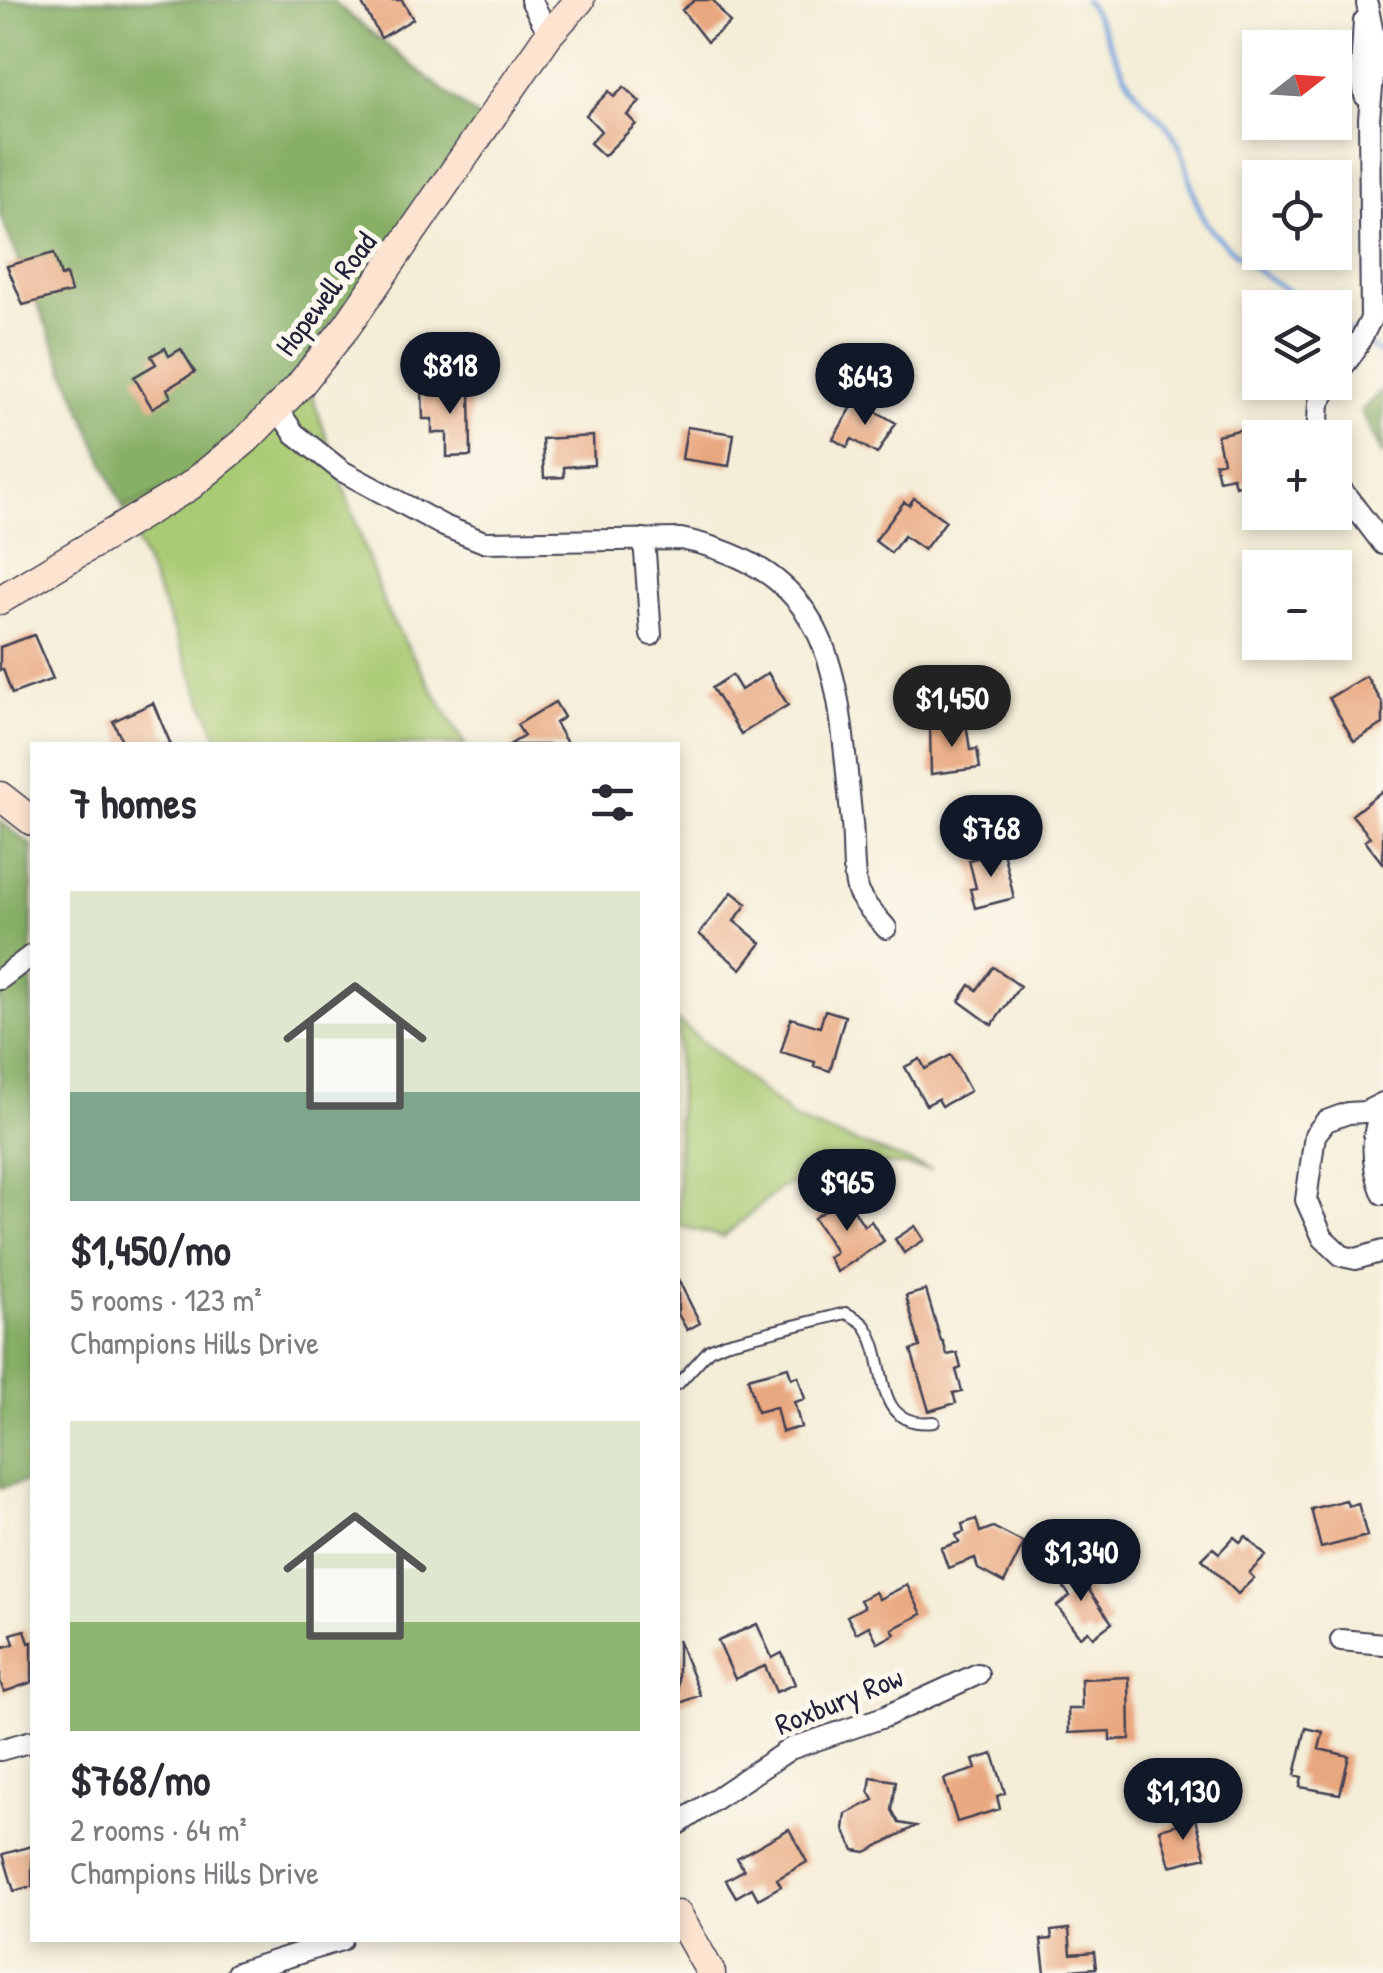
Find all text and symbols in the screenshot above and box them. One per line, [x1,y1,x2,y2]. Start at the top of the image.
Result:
north arrow [1242,30,1352,140]
map controls [1242,30,1352,660]
button: locate [1242,160,1352,270]
street label: Hopewell Road [265,223,385,364]
button: layers [1242,290,1352,400]
pin: $818 [391,332,509,417]
text: $818 [422,343,478,386]
pin: $643 [806,343,924,428]
text: $643 [837,354,893,397]
button: + [1242,420,1352,530]
button: − [1242,550,1352,660]
pin: $1,450 [871,665,1033,750]
text: $1,450 [915,676,989,719]
text: 7 homes [70,774,196,831]
icon: filters [585,775,640,830]
pin: $768 [932,795,1050,880]
text: $768 [962,806,1020,849]
icon: home [265,956,445,1136]
pin: $965 [788,1149,906,1234]
text: $965 [820,1160,874,1203]
text: $1,450/mo [70,1221,231,1278]
text: 5 rooms · 123 m² [70,1278,262,1321]
text: Champions Hills Drive [70,1321,319,1364]
icon: home [265,1486,445,1666]
pin: $1,340 [1000,1519,1162,1604]
text: $1,340 [1044,1530,1118,1573]
street label: Roxbury Row [769,1656,908,1744]
text: $768/mo [70,1751,210,1808]
pin: $1,130 [1102,1758,1264,1843]
text: $1,130 [1146,1769,1220,1812]
text: 2 rooms · 64 m² [70,1808,247,1851]
text: Champions Hills Drive [70,1851,319,1894]

